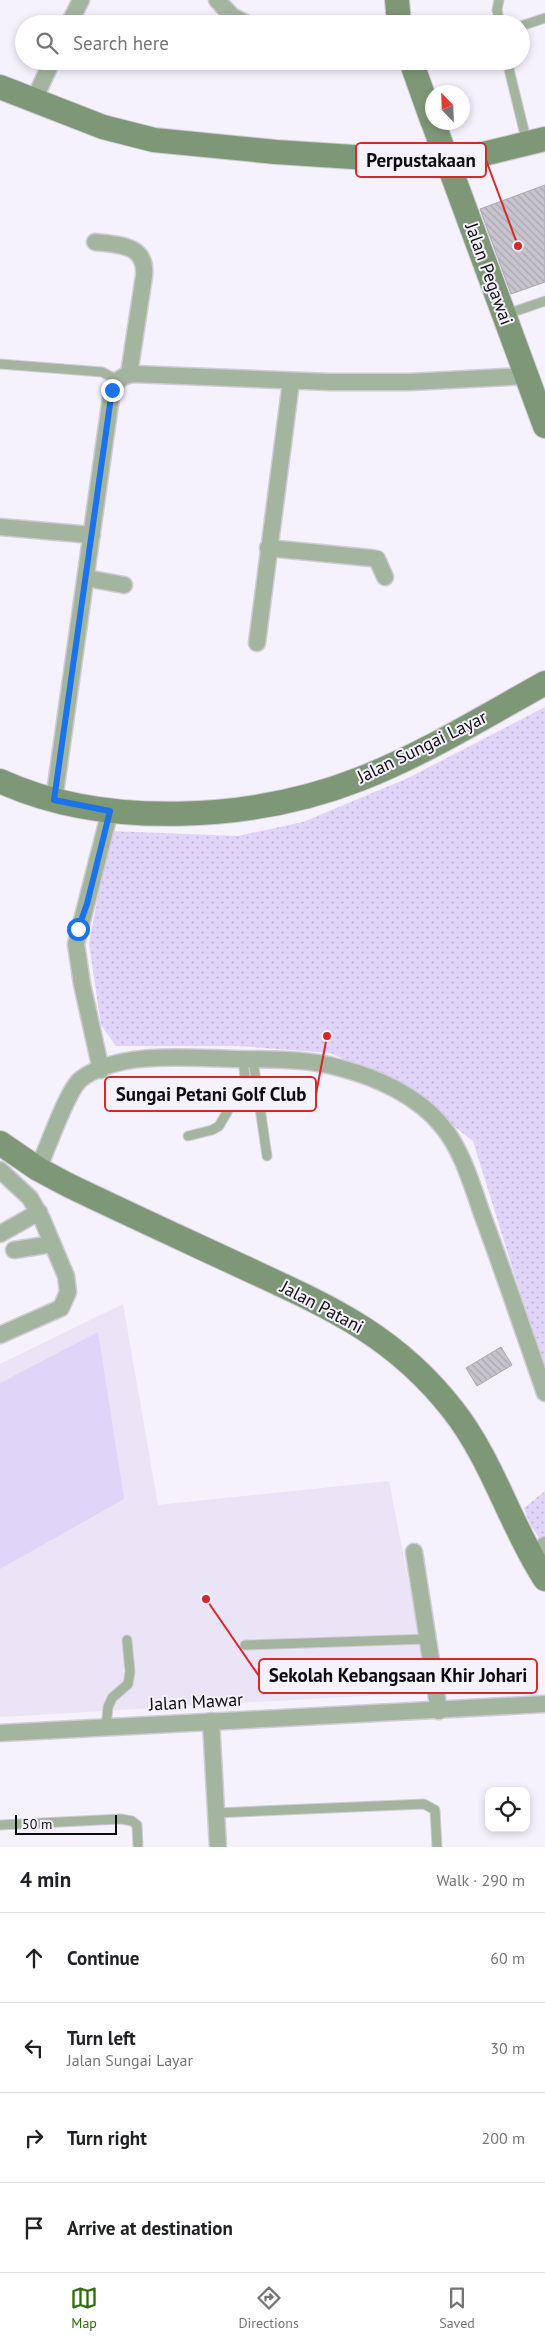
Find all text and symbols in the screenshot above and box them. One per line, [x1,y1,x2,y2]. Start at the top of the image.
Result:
search box [15,15,530,70]
icon: search [33,29,61,57]
text: Search here [73,31,169,55]
north arrow [425,85,470,130]
callout: Perpustakaan [356,143,486,177]
text: Perpustakaan [366,148,476,172]
street label: Jalan Pegawai [460,219,519,328]
route end [101,379,124,402]
street label: Jalan Sungai Layar [352,705,490,788]
route start [67,918,90,941]
callout: Sungai Petani Golf Club [105,1077,316,1111]
text: Sungai Petani Golf Club [116,1082,306,1106]
street label: Jalan Patani [276,1275,368,1338]
callout: Sekolah Kebangsaan Khir Johari [259,1659,537,1693]
text: Sekolah Kebangsaan Khir Johari [269,1663,527,1687]
street label: Jalan Mawar [147,1688,244,1716]
map controls [485,1787,530,1832]
button: locate [485,1787,530,1832]
scale bar [15,1812,118,1835]
text: 50 m [22,1815,52,1833]
text: 4 min [20,1866,71,1893]
text: Walk · 290 m [436,1870,525,1890]
icon: ahead [20,1944,48,1972]
text: Continue [67,1946,139,1970]
text: 60 m [490,1948,525,1968]
text: Turn left [67,2026,136,2050]
icon: left [20,2034,48,2062]
text: 30 m [490,2038,525,2058]
text: Jalan Sungai Layar [67,2050,193,2070]
icon: right [20,2124,48,2152]
text: Turn right [67,2126,147,2150]
text: 200 m [482,2128,525,2148]
icon: arrive [20,2214,48,2242]
text: Arrive at destination [67,2216,233,2240]
tab: Map [70,2284,98,2332]
tab: Directions [238,2284,299,2332]
tab: Saved [439,2284,475,2332]

